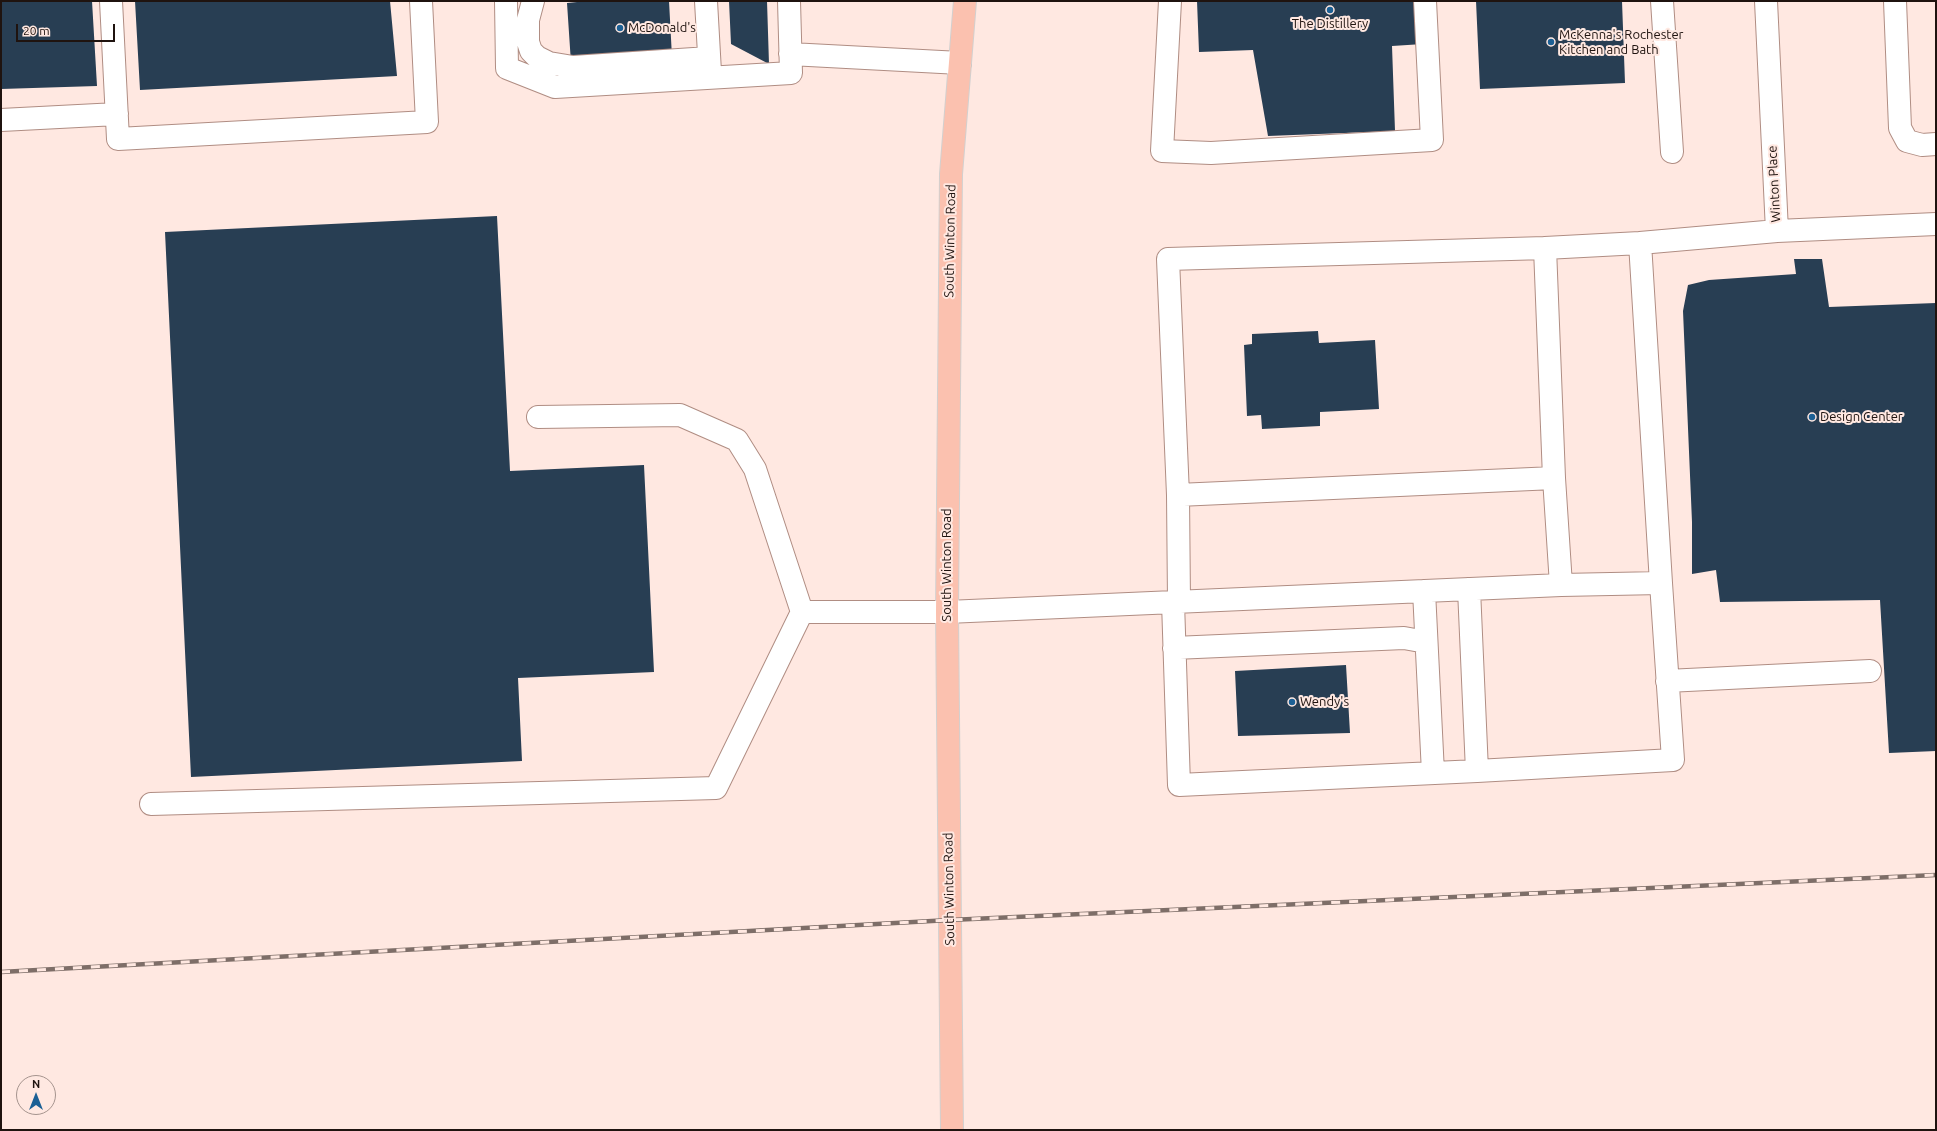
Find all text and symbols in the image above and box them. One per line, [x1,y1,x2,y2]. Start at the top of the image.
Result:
marker: The Distillery [1325,5,1335,15]
scale bar [18,16,117,42]
place label: The Distillery [1292,16,1368,32]
place label: McDonald's [628,20,696,36]
marker: McDonald's [615,23,625,33]
text: 20 m [23,24,50,37]
place label: McKenna's Rochester Kitchen and Bath [1559,27,1683,58]
marker: McKenna's Rochester Kitchen and Bath [1546,37,1556,47]
street label: Winton Place [1764,145,1784,223]
street label: South Winton Road [941,184,959,298]
place label: Design Center [1820,409,1903,425]
marker: Design Center [1807,412,1817,422]
street label: South Winton Road [939,508,955,622]
place label: Wendy's [1300,694,1349,710]
marker: Wendy's [1287,697,1297,707]
street label: South Winton Road [940,832,958,946]
north arrow [16,1075,56,1115]
text: N [32,1078,40,1090]

